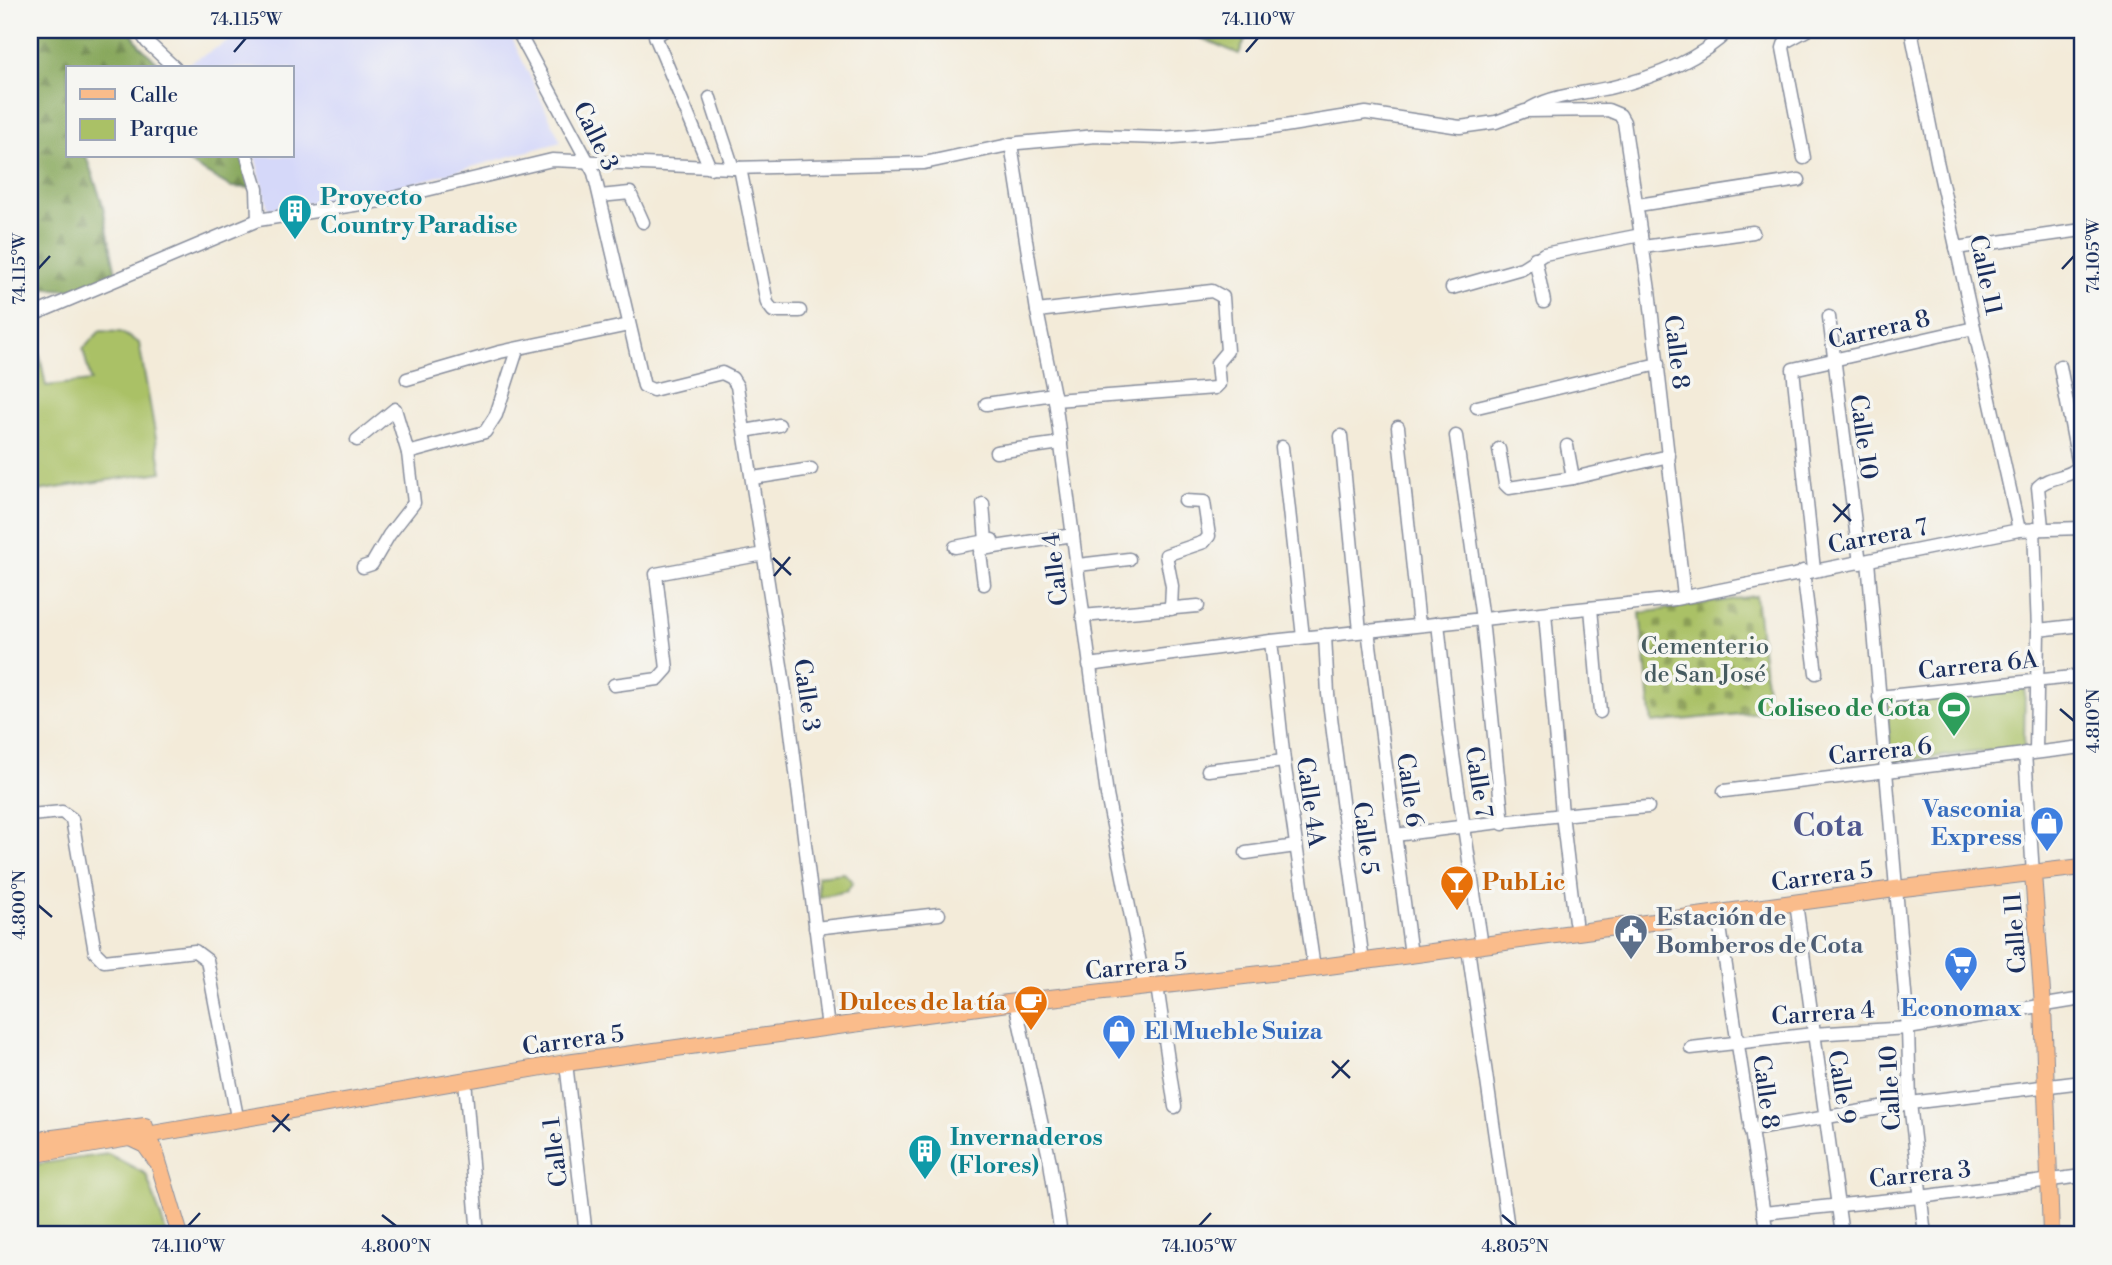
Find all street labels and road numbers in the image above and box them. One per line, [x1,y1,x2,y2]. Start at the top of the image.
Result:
street label: Calle 3 [566,97,625,176]
street label: Calle 11 [1962,232,2008,319]
street label: Carrera 8 [1825,304,1933,356]
street label: Calle 8 [1657,313,1695,391]
street label: Calle 10 [1842,393,1884,482]
street label: Carrera 7 [1826,513,1931,561]
street label: Calle 4 [1037,530,1075,608]
street label: Carrera 6A [1917,645,2040,687]
street label: Calle 3 [786,657,826,733]
street label: Carrera 6 [1827,732,1933,772]
street label: Calle 7 [1458,744,1498,820]
street label: Calle 6 [1389,751,1429,829]
street label: Calle 4A [1289,755,1331,850]
street label: Calle 5 [1346,800,1384,876]
street label: Carrera 5 [1769,855,1875,899]
street label: Calle 11 [1998,891,2034,975]
street label: Carrera 5 [1084,947,1189,987]
street label: Carrera 4 [1770,995,1876,1033]
street label: Carrera 5 [520,1019,626,1063]
street label: Calle 10 [1874,1045,1908,1131]
street label: Calle 9 [1820,1048,1862,1126]
street label: Calle 8 [1745,1053,1785,1131]
street label: Calle 1 [537,1115,575,1189]
street label: Carrera 3 [1868,1155,1973,1195]

